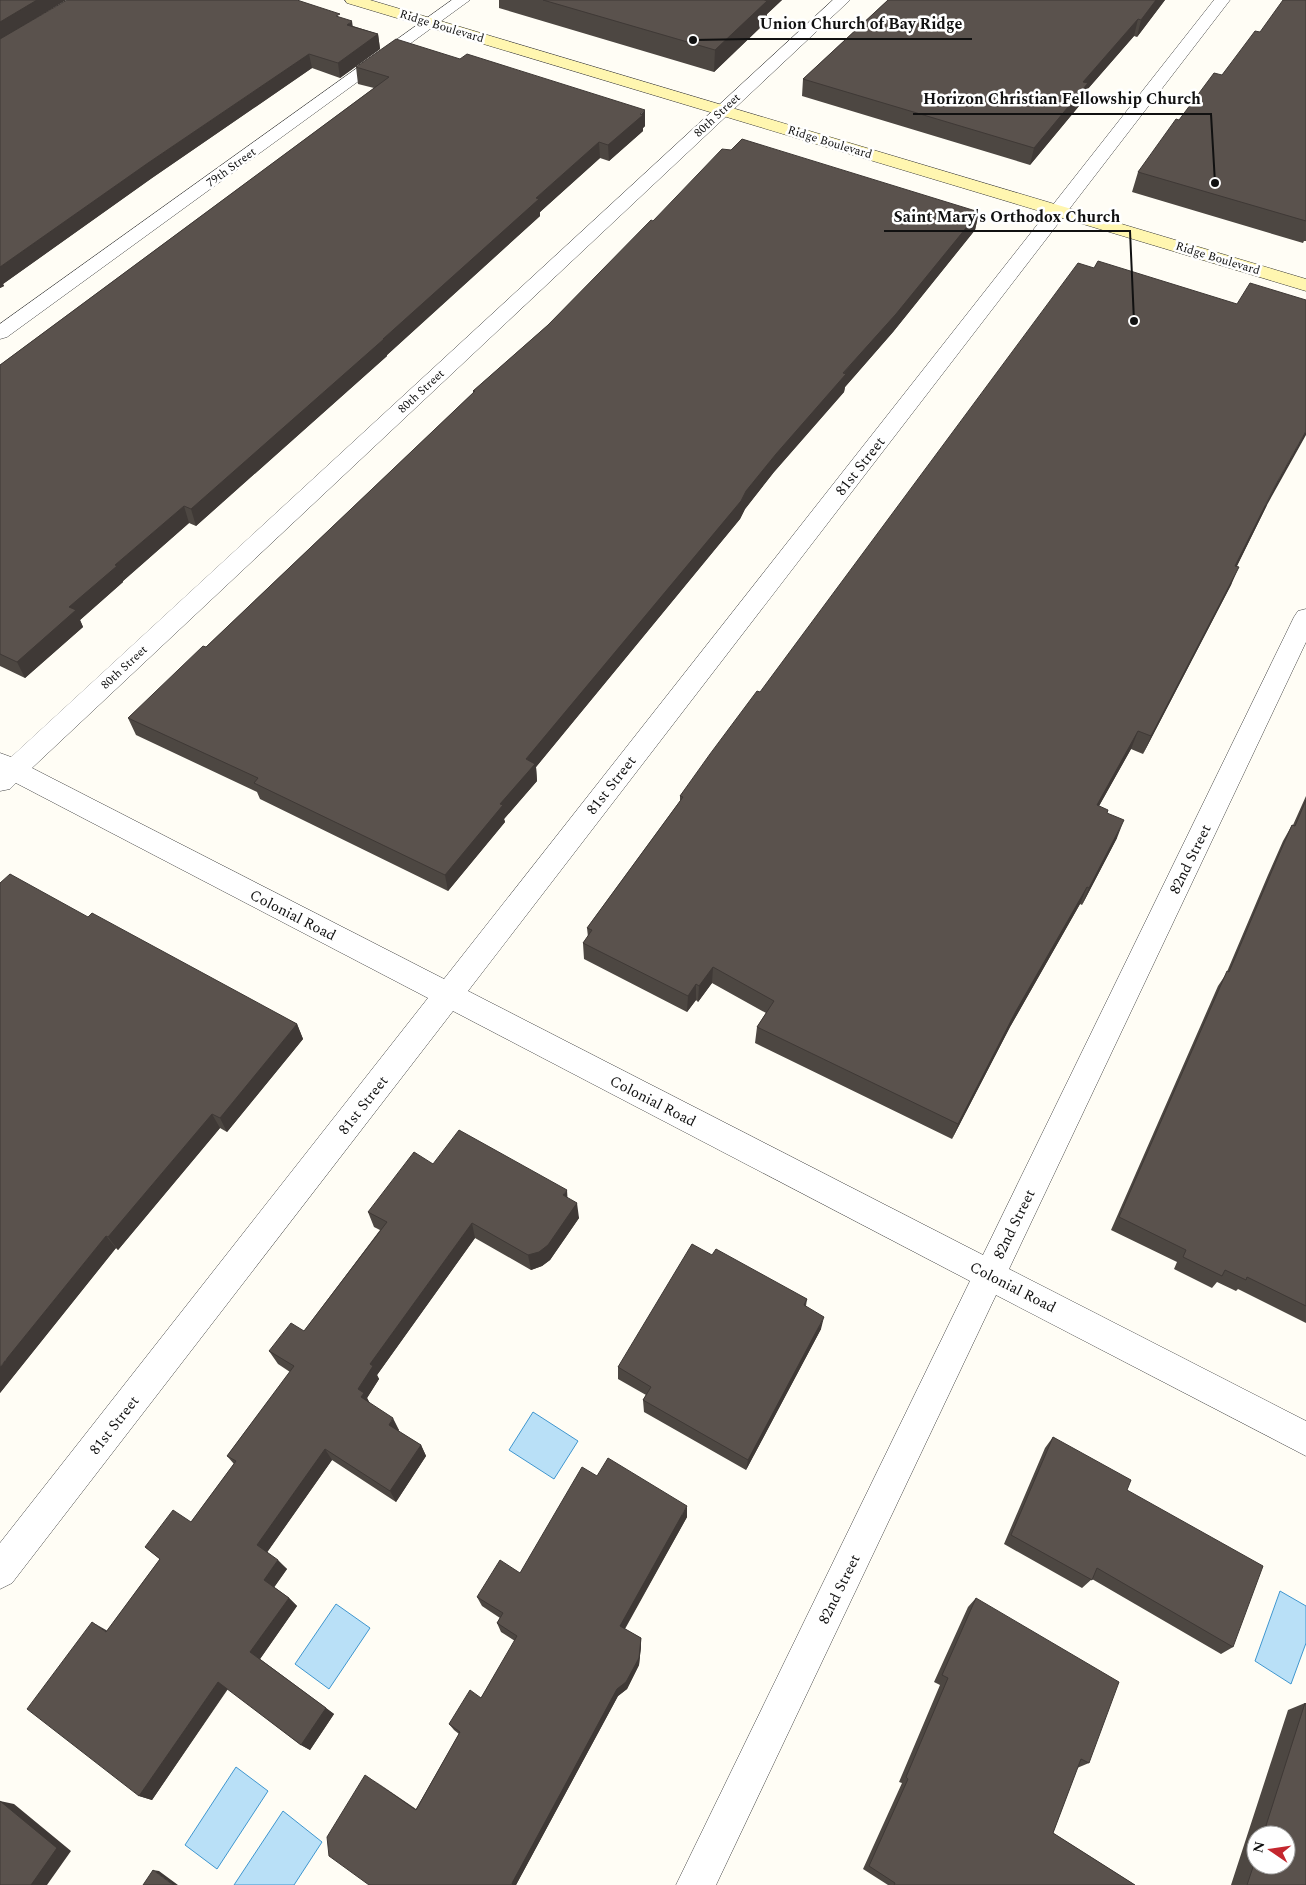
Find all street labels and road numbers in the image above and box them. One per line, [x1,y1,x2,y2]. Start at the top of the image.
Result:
street label: Ridge Boulevard [397,5,487,48]
street label: 80th Street [690,89,745,142]
street label: Ridge Boulevard [785,121,875,164]
street label: 79th Street [202,143,260,192]
street label: Ridge Boulevard [1173,237,1263,280]
street label: 80th Street [394,365,449,418]
street label: 81st Street [830,432,891,501]
street label: 80th Street [97,641,152,694]
street label: 81st Street [581,751,642,820]
street label: 82nd Street [1164,820,1217,898]
street label: Colonial Road [246,884,340,947]
street label: Colonial Road [606,1070,700,1133]
street label: 81st Street [333,1071,394,1140]
street label: 82nd Street [988,1185,1041,1263]
street label: Colonial Road [966,1256,1060,1319]
street label: 81st Street [84,1391,145,1460]
street label: 82nd Street [813,1550,866,1628]

